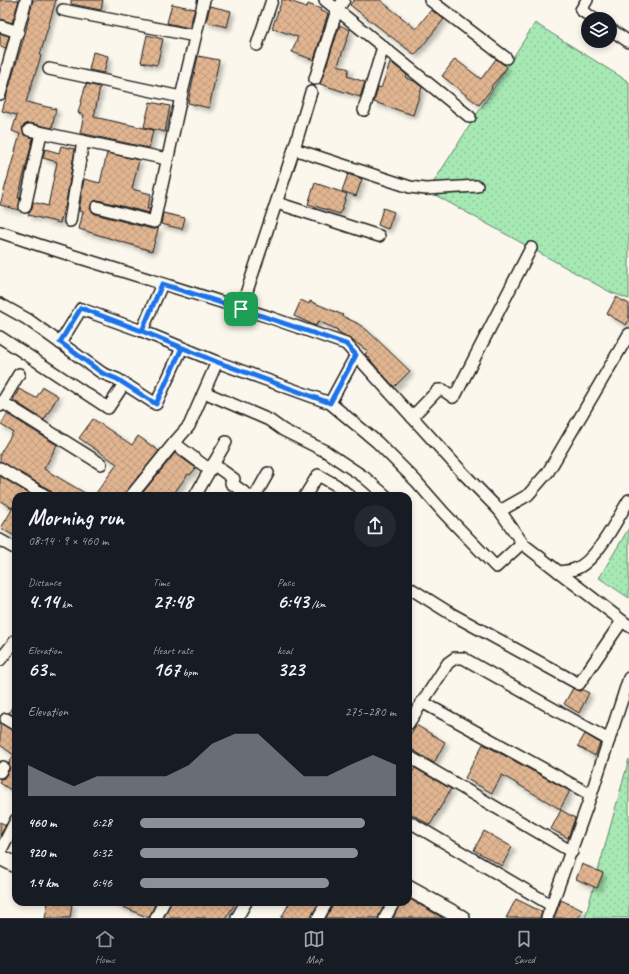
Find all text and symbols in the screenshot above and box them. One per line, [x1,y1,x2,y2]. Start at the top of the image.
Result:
map controls [581,12,617,48]
button: layers [581,12,617,48]
pin [224,292,258,326]
icon: arrive [230,298,252,320]
text: Morning run [28,504,124,532]
button: share [354,505,396,547]
text: 08:14 · 9 × 460 m [28,533,109,549]
text: Distance [28,575,61,589]
text: Time [153,575,170,589]
text: Pace [277,575,294,589]
text: 4.14 [28,589,59,614]
text: 27:48 [153,589,193,614]
text: 6:43 [277,589,309,614]
text: km [59,597,72,611]
text: /km [309,597,326,611]
text: Elevation [28,643,62,657]
text: Heart rate [153,643,193,657]
text: kcal [277,643,292,657]
text: 63 [28,657,46,682]
text: 167 [153,657,180,682]
text: 323 [277,657,304,682]
text: m [46,665,55,679]
text: bpm [180,665,198,679]
text: Elevation [28,704,68,720]
text: 275–280 m [345,704,396,720]
text: 460 m [28,815,56,831]
text: 6:28 [92,815,112,831]
text: 920 m [28,845,56,861]
text: 6:32 [92,845,112,861]
text: 1.4 km [28,875,58,891]
text: 6:46 [92,875,112,891]
tab: Home [94,928,116,966]
tab: Map [303,928,325,966]
tab: Saved [513,928,535,966]

